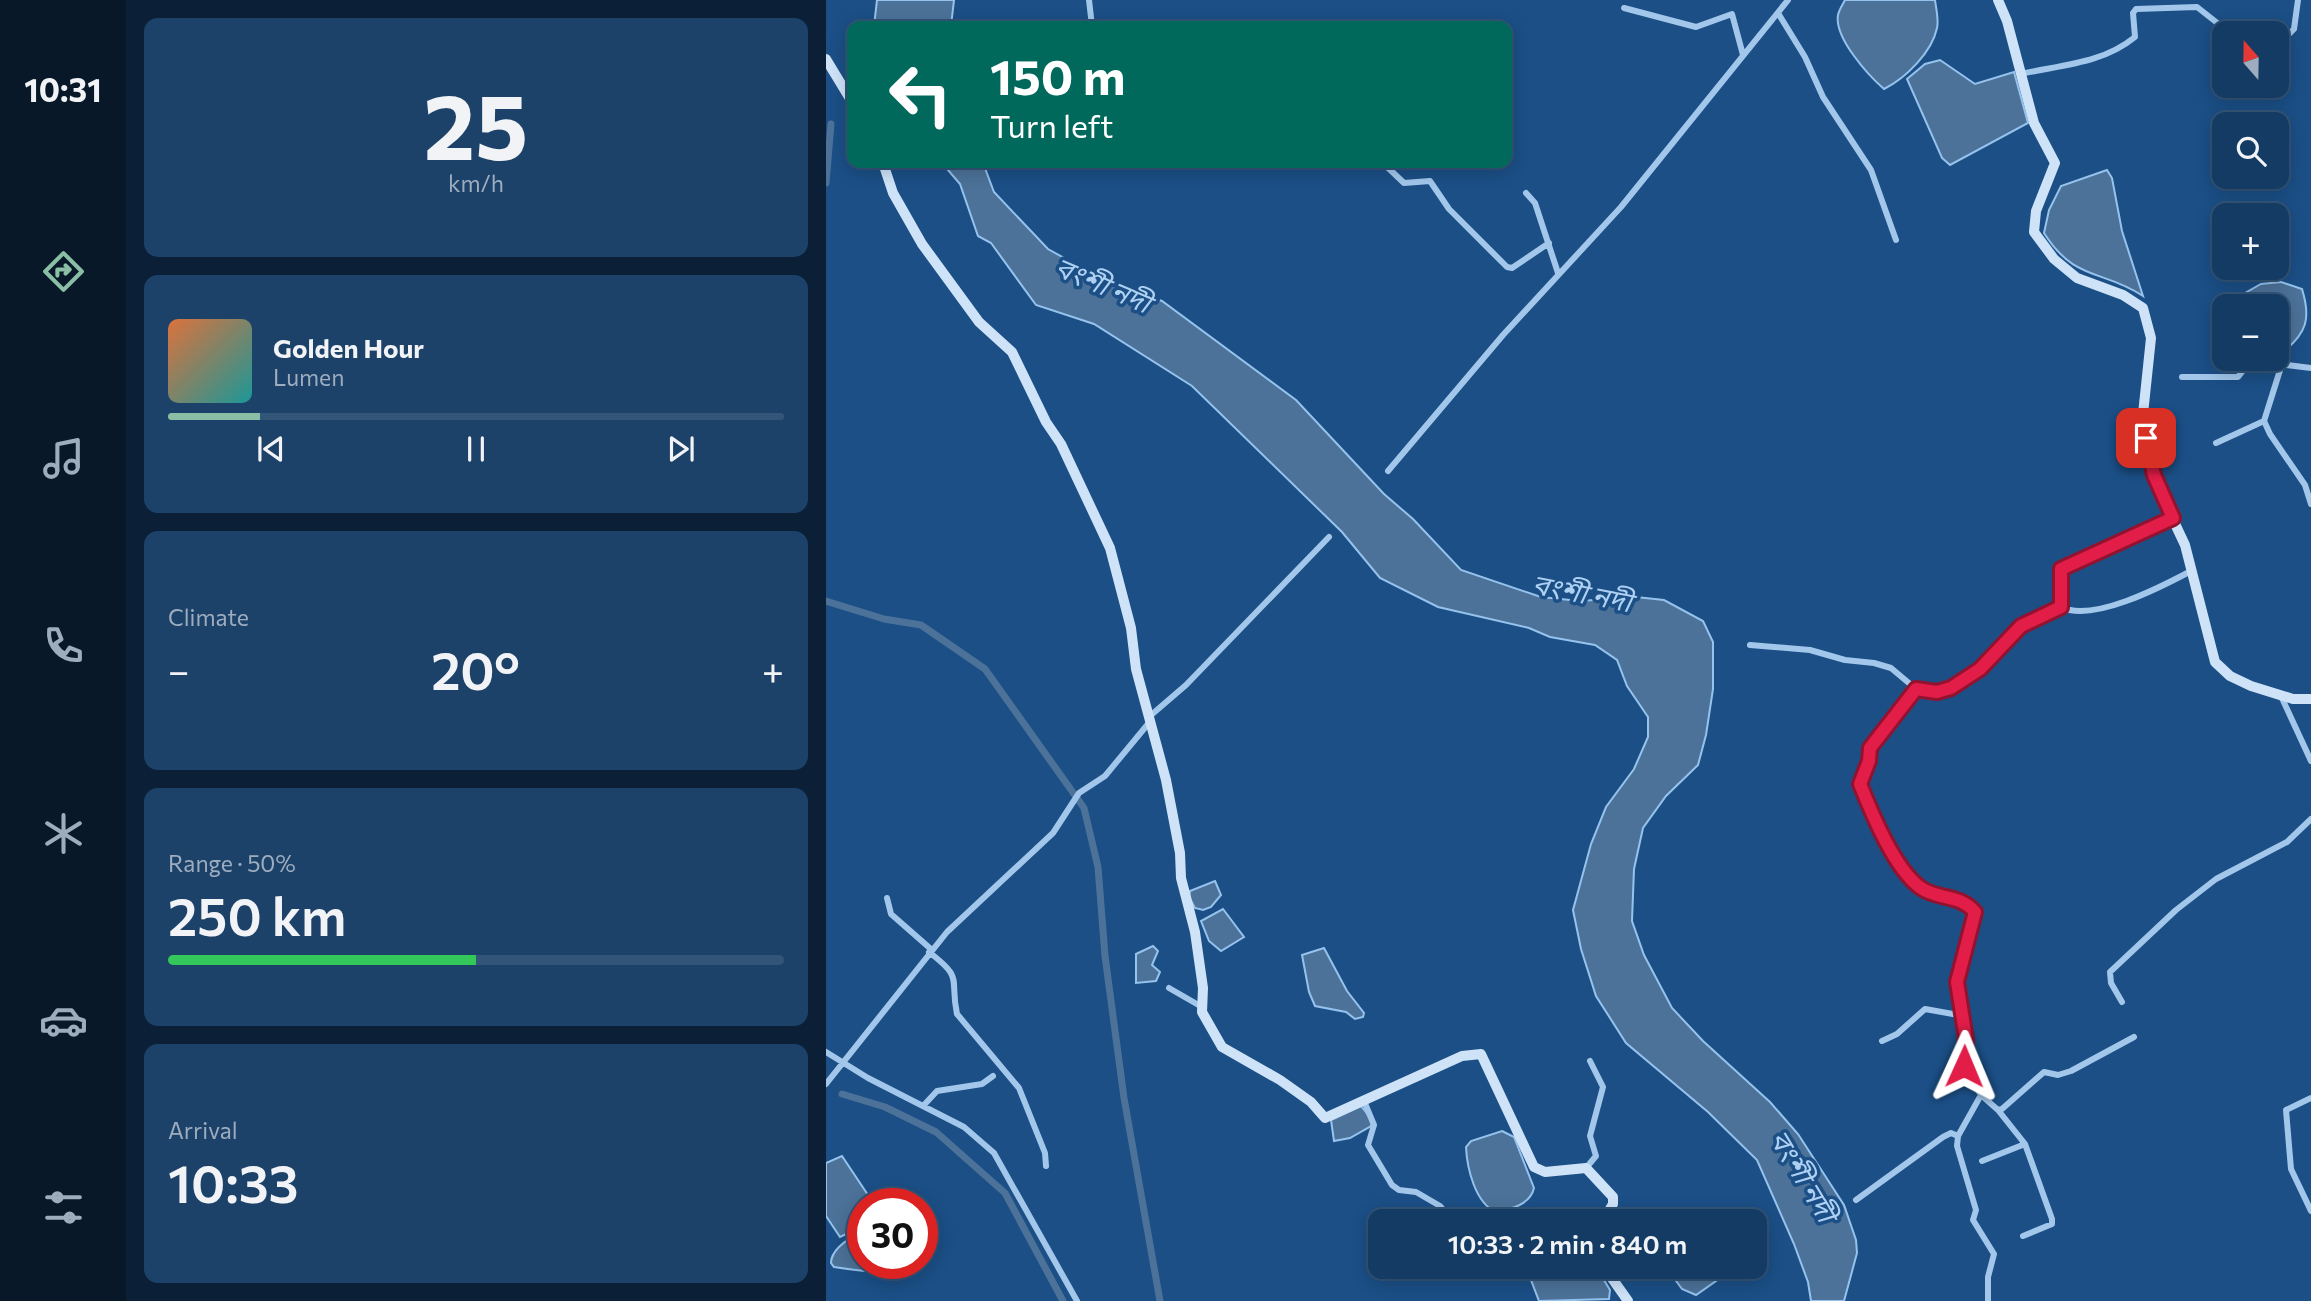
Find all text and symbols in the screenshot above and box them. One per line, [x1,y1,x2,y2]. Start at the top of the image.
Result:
north arrow [2212,21,2289,98]
map controls [2212,21,2289,371]
text: 150 m [990,45,1125,105]
icon: left [875,49,966,140]
text: 25 [424,67,528,179]
text: 10:31 [24,69,102,109]
text: Turn left [990,105,1114,145]
button: search [2212,112,2289,189]
text: km/h [448,169,504,197]
button: + [2212,203,2289,280]
icon: directions [39,247,88,296]
water label: বংশী নদী [1050,249,1161,322]
button: − [2212,294,2289,371]
text: Golden Hour [273,332,424,363]
text: Lumen [273,363,344,391]
pin [2116,408,2176,468]
icon: arrive [2127,419,2165,457]
icon: previous [252,430,290,468]
icon: pause [457,430,495,468]
icon: next [662,430,700,468]
icon: music [39,434,88,483]
water label: বংশী নদী [1530,566,1640,619]
text: Climate [168,603,249,631]
icon: phone [39,621,88,670]
text: 20° [431,637,520,701]
text: − [168,646,190,693]
text: + [762,646,784,693]
icon: climate [39,809,88,858]
text: Range · 50% [168,849,296,877]
text: 250 km [168,883,346,947]
icon: car [39,996,88,1045]
position arrow [1927,1029,2001,1103]
text: Arrival [168,1116,238,1144]
water label: বংশী নদী [1763,1124,1847,1232]
text: 10:33 [168,1150,299,1214]
icon: filters [39,1183,88,1232]
speed limit sign: 30 [847,1188,938,1279]
text: 10:33 · 2 min · 840 m [1448,1228,1687,1259]

